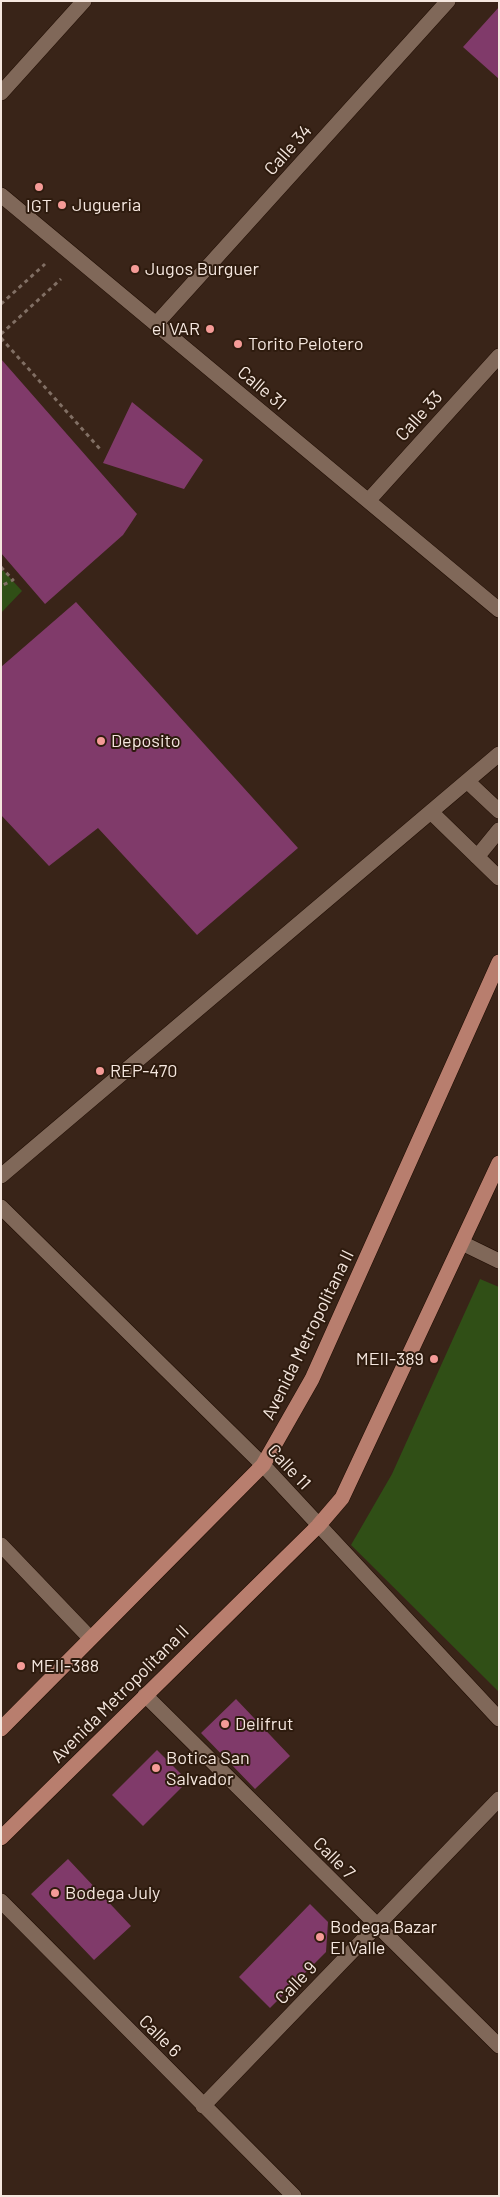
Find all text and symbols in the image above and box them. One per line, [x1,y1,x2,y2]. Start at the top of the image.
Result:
street label: Calle 34 [260,120,316,180]
marker: IGT [33,181,45,193]
place label: Jugueria [72,194,141,216]
place label: IGT [26,195,52,217]
marker: Jugueria [56,199,68,211]
place label: Jugos Burguer [145,258,259,280]
marker: Jugos Burguer [129,263,141,275]
place label: el VAR [152,318,200,340]
marker: el VAR [204,323,216,335]
place label: Torito Pelotero [248,333,364,355]
marker: Torito Pelotero [232,338,244,350]
street label: Calle 31 [233,361,291,415]
street label: Calle 33 [391,386,447,446]
place label: Deposito [111,730,181,752]
marker: Deposito [95,735,107,747]
place label: REP-470 [110,1060,177,1082]
marker: REP-470 [94,1065,106,1077]
street label: Avenida Metropolitana II [257,1247,359,1423]
place label: MEII-389 [356,1348,424,1370]
marker: MEII-389 [428,1353,440,1365]
street label: Calle 11 [263,1440,315,1494]
street label: Avenida Metropolitana II [47,1621,193,1767]
place label: MEII-388 [31,1655,99,1677]
marker: MEII-388 [15,1660,27,1672]
place label: Delifrut [235,1713,294,1735]
marker: Delifrut [219,1718,231,1730]
place label: Botica San Salvador [166,1747,250,1790]
marker: Botica San Salvador [150,1762,162,1774]
street label: Calle 7 [309,1833,359,1883]
place label: Bodega July [65,1882,160,1904]
marker: Bodega July [49,1887,61,1899]
place label: Bodega Bazar El Valle [330,1916,437,1958]
marker: Bodega Bazar El Valle [314,1931,326,1943]
street label: Calle 9 [271,1957,321,2009]
street label: Calle 6 [134,2010,186,2062]

